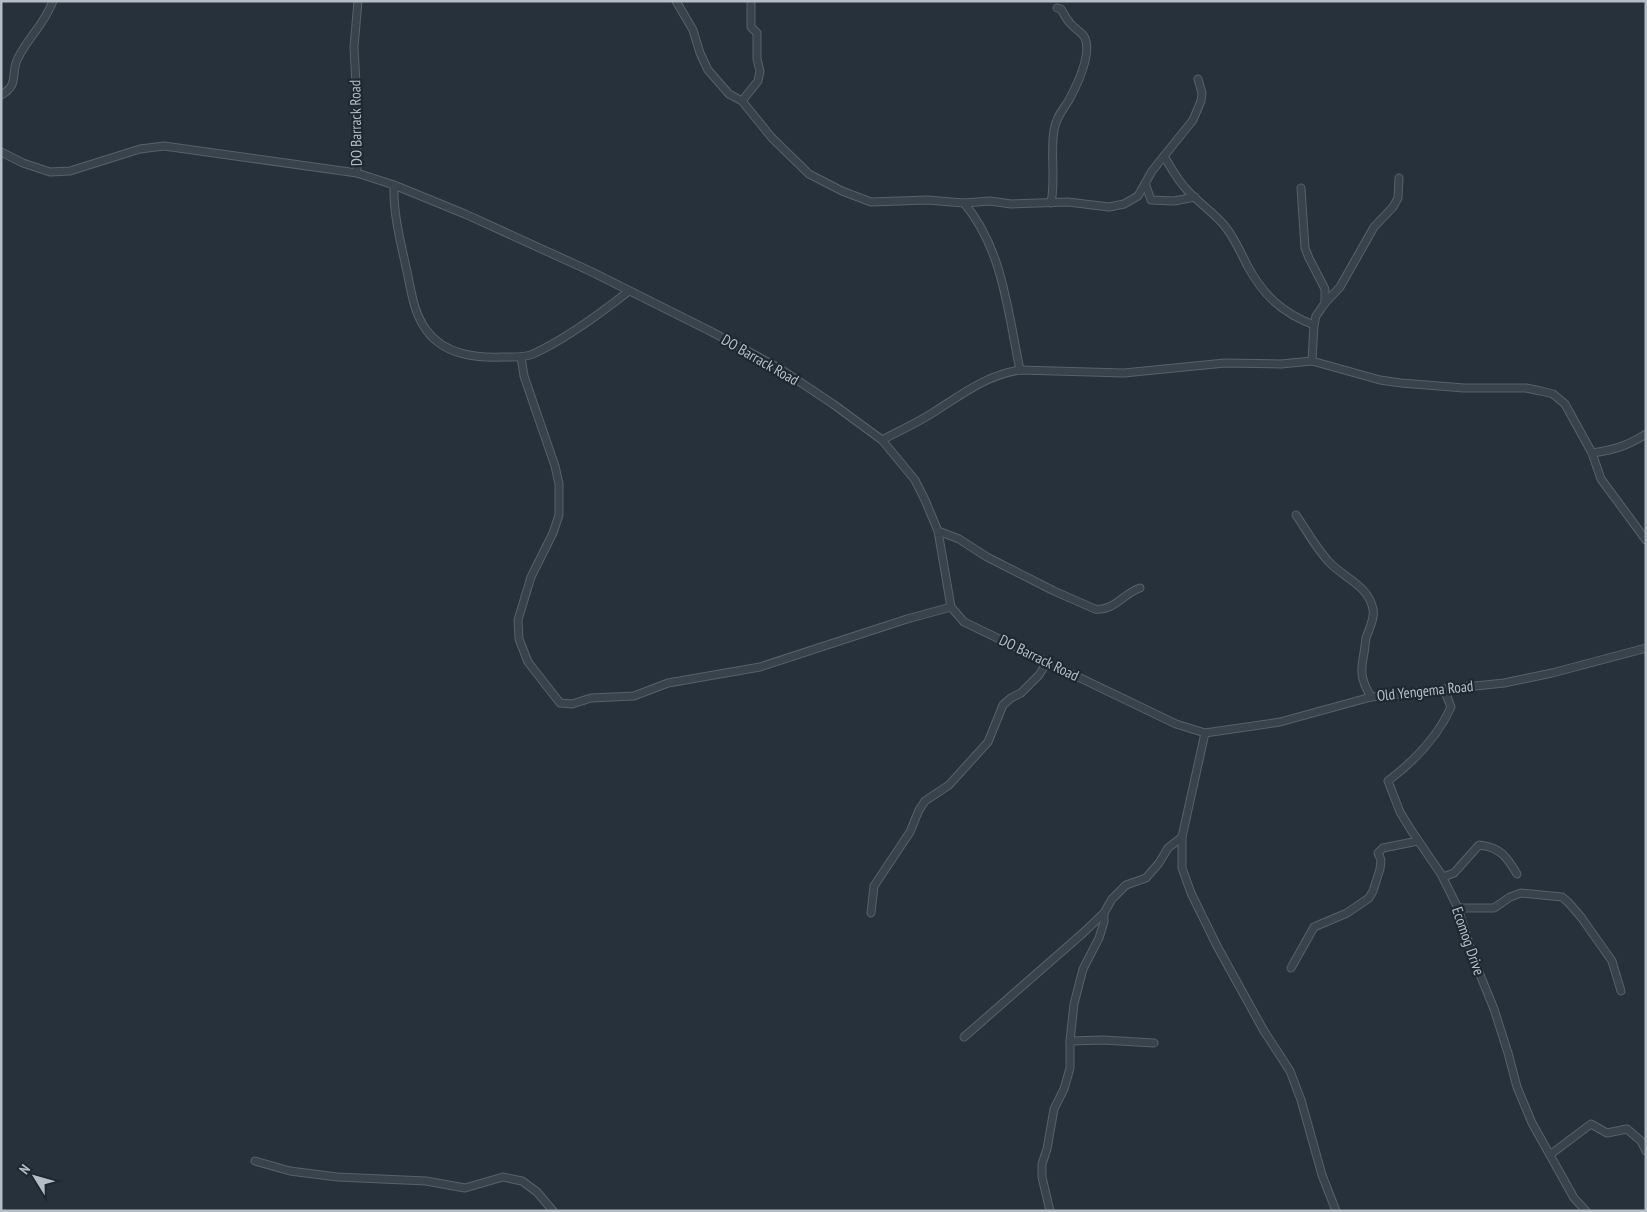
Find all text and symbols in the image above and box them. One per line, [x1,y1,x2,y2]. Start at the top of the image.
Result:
street label: DO Barrack Road [345,80,366,166]
street label: DO Barrack Road [718,330,802,389]
street label: DO Barrack Road [996,630,1082,685]
street label: Old Yengema Road [1376,676,1474,705]
street label: Ecomog Drive [1448,904,1489,978]
north arrow [10,1152,60,1202]
text: N [15,1161,34,1178]

